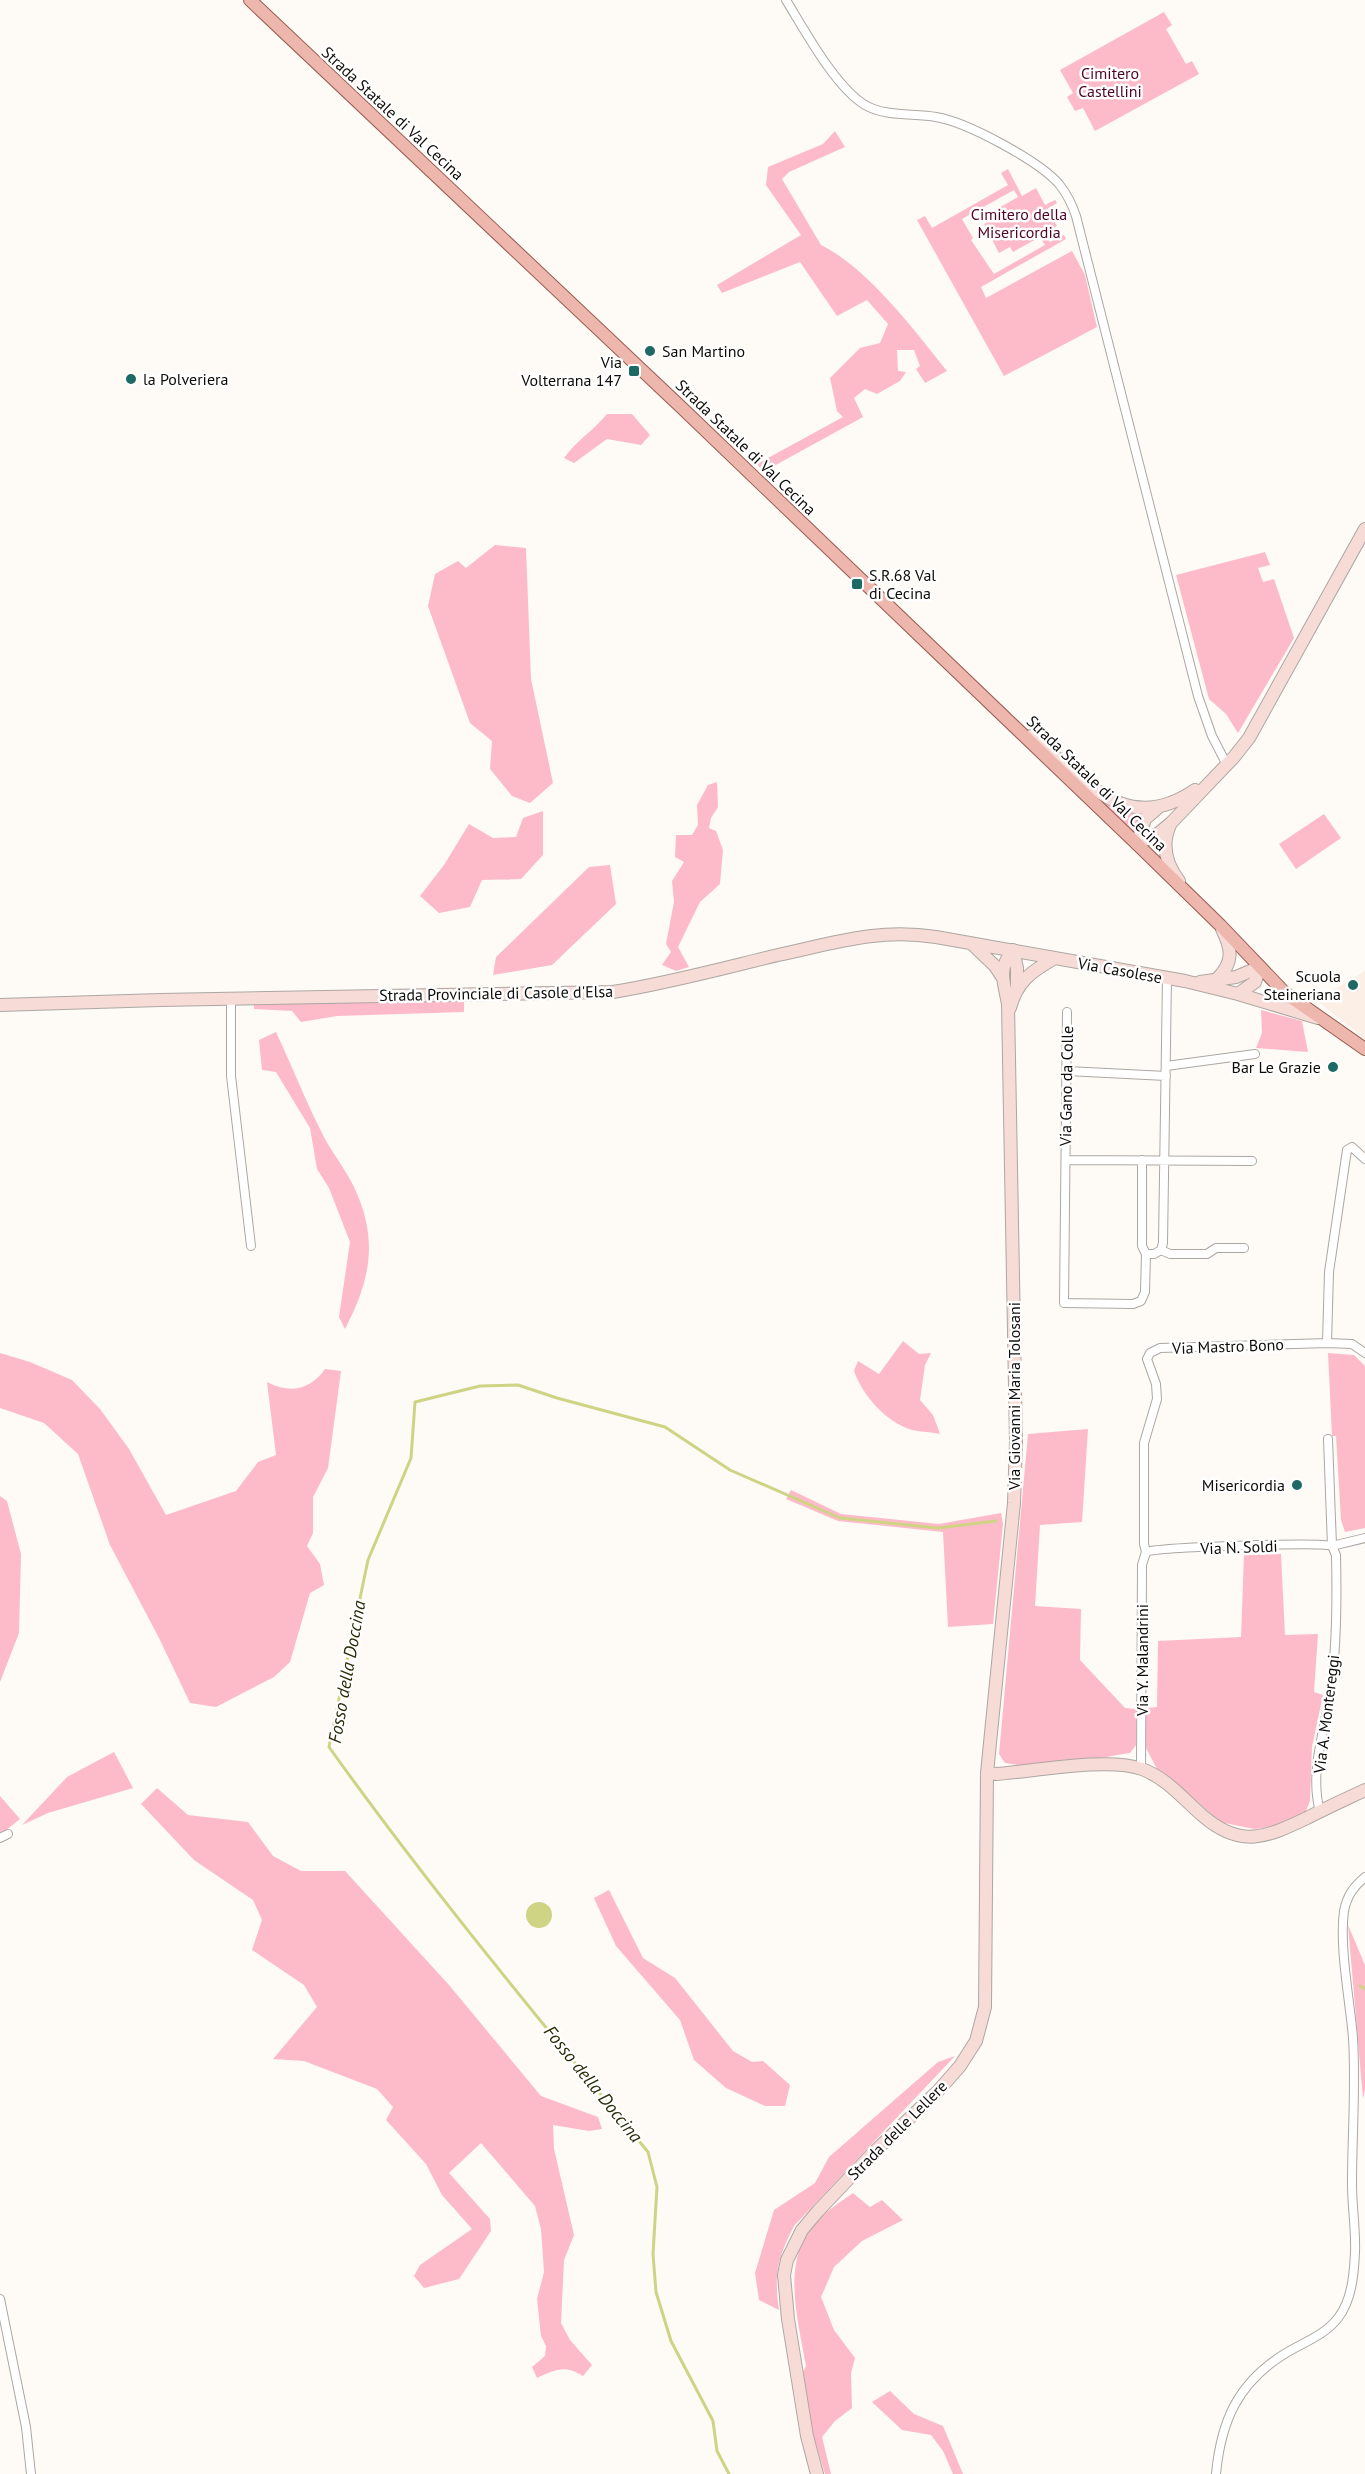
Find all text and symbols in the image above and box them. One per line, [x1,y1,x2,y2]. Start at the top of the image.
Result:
street label: Strada Statale di Val Cecina [318,42,468,184]
park label: Cimitero Castellini [1078,63,1142,101]
park label: Cimitero della Misericordia [971,204,1067,242]
place label: San Martino [662,341,745,361]
marker: San Martino [643,344,657,358]
place label: Via Volterrana 147 [520,352,622,390]
marker: Via Volterrana 147 [627,364,641,378]
place label: la Polveriera [143,369,228,389]
marker: la Polveriera [124,372,138,386]
street label: Strada Statale di Val Cecina [672,375,820,519]
place label: S.R.68 Val di Cecina [869,565,936,603]
marker: S.R.68 Val di Cecina [850,577,864,591]
street label: Strada Statale di Val Cecina [1023,711,1171,855]
street label: Via Casolese [1075,953,1164,987]
place label: Scuola Steineriana [1264,966,1341,1004]
marker: Scuola Steineriana [1346,978,1360,992]
street label: Strada Provinciale di Casole d'Elsa [379,981,613,1005]
street label: Via Gano da Colle [1055,1026,1077,1147]
place label: Bar Le Grazie [1232,1057,1321,1077]
marker: Bar Le Grazie [1326,1060,1340,1074]
street label: Via Giovanni Maria Tolosani [1004,1302,1024,1491]
street label: Via Mastro Bono [1171,1334,1284,1358]
place label: Misericordia [1202,1475,1285,1495]
marker: Misericordia [1290,1478,1304,1492]
street label: Via N. Soldi [1199,1536,1278,1558]
water label: Fosso della Doccina [323,1599,370,1745]
street label: Via Y. Malandrini [1132,1604,1152,1717]
street label: Via A. Montereggi [1309,1653,1343,1776]
water label: Fosso della Doccina [539,2020,648,2147]
street label: Strada delle Lellere [843,2076,951,2184]

